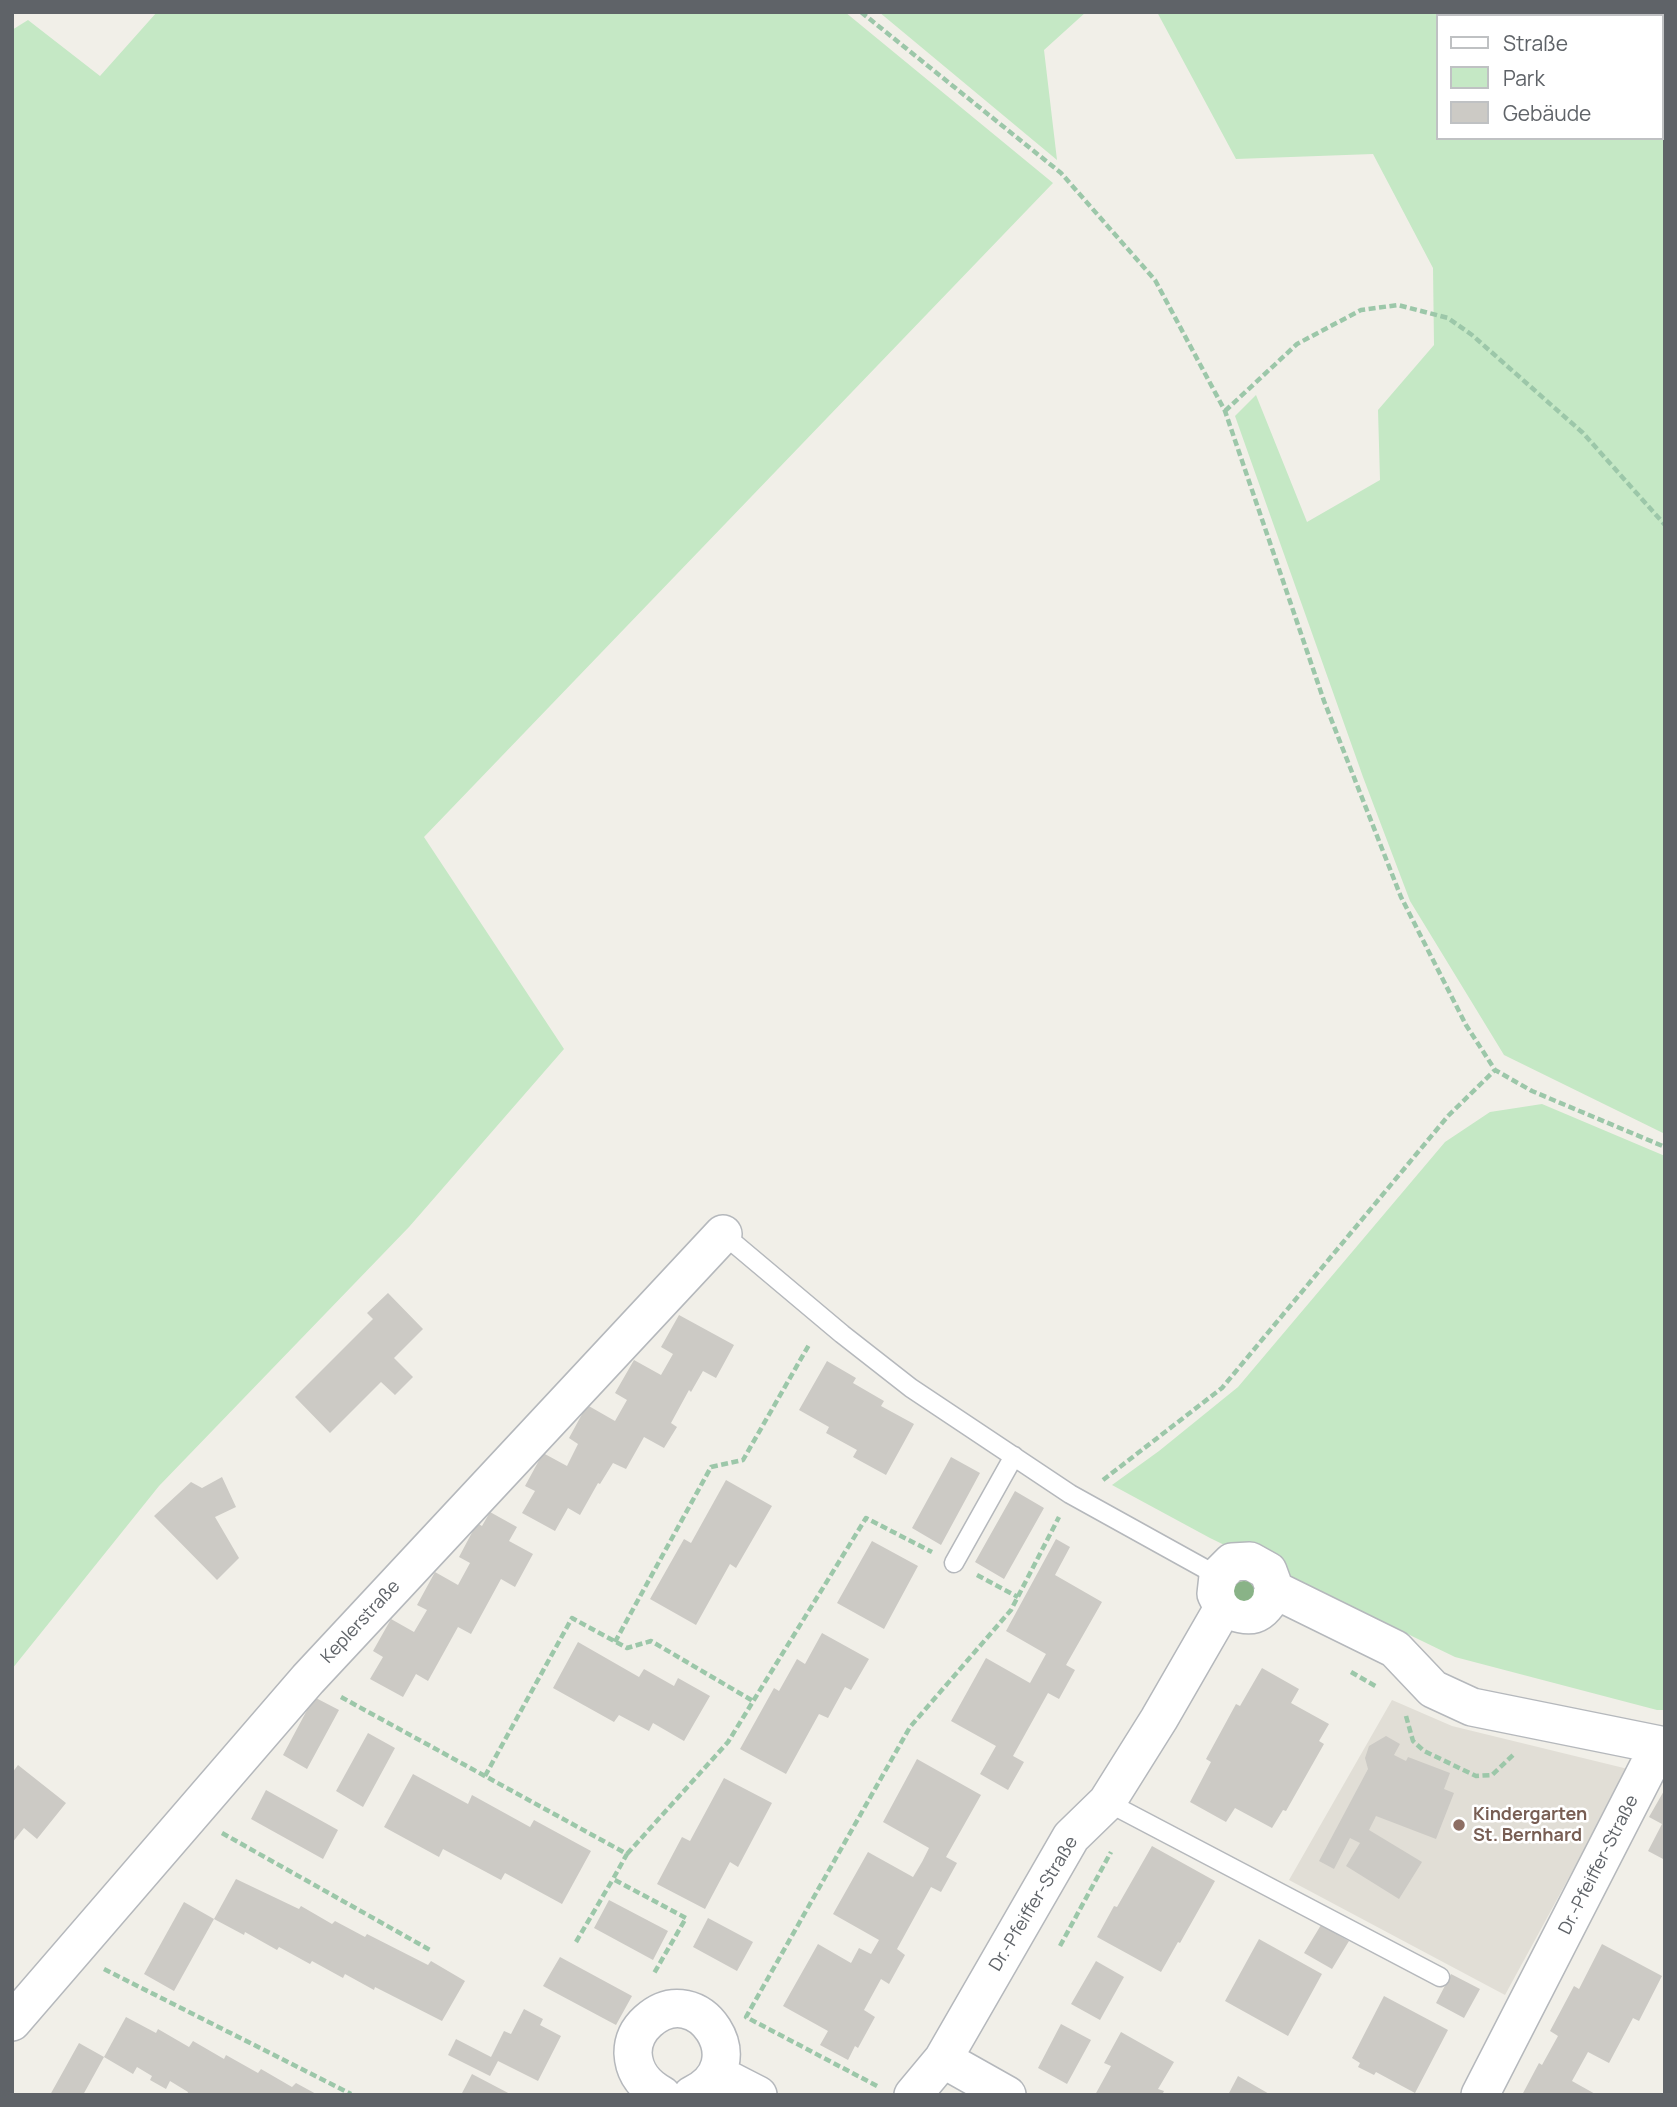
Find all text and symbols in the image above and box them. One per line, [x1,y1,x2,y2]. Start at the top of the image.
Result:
legend [1436,14,1663,140]
text: Straße [1503,29,1568,57]
text: Park [1503,64,1545,92]
text: Gebäude [1503,99,1591,127]
street label: Keplerstraße [317,1576,405,1668]
street label: Dr.-Pfeiffer-Straße [1555,1792,1643,1938]
place label: Kindergarten St. Bernhard [1473,1804,1587,1846]
marker: Kindergarten St. Bernhard [1451,1817,1467,1833]
street label: Dr.-Pfeiffer-Straße [985,1833,1083,1975]

